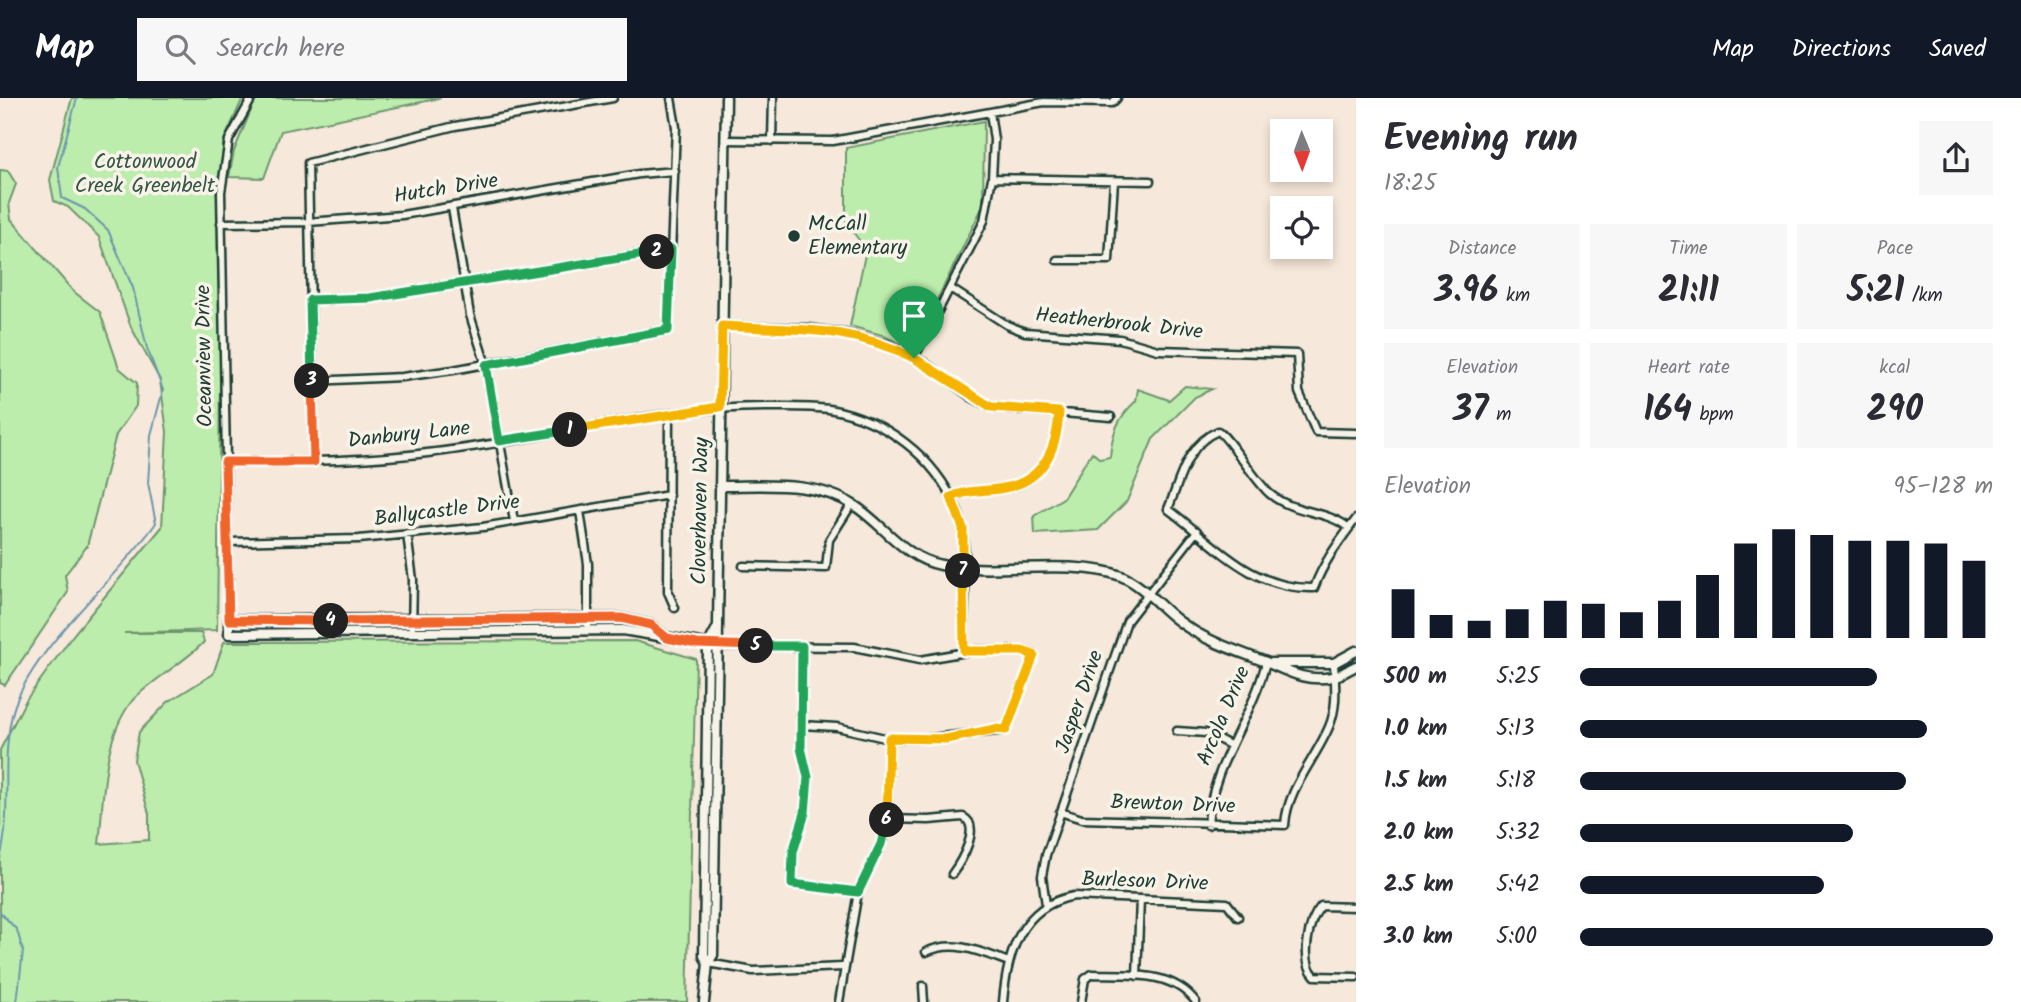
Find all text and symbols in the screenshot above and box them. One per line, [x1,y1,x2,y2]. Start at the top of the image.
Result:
search box [137,18,627,81]
text: Map [35,23,95,76]
text: Search here [217,28,345,70]
icon: search [161,30,199,68]
text: Map [1712,30,1754,69]
text: Directions [1792,30,1891,69]
text: Saved [1929,30,1986,69]
text: Evening run [1384,110,1578,170]
north arrow [1270,119,1334,182]
map controls [1270,119,1333,259]
button: share [1919,121,1993,195]
park label: Cottonwood Creek Greenbelt [75,146,216,203]
street label: Hutch Drive [391,164,501,214]
text: 18:25 [1384,166,1436,202]
button: locate [1270,196,1333,259]
place label: McCall Elementary [808,208,907,265]
marker: McCall Elementary [786,228,802,244]
pin: 2 [640,234,674,270]
text: Distance [1448,234,1516,264]
text: Time [1669,234,1708,264]
text: Pace [1877,234,1913,264]
text: 2 [651,236,662,266]
text: 3.96 [1434,264,1498,320]
text: 21:11 [1658,264,1719,320]
text: 5:21 [1847,264,1904,320]
text: km [1498,281,1530,311]
text: /km [1904,281,1943,311]
street label: Oceanview Drive [187,284,223,427]
pin [884,286,944,358]
icon: arrive [895,297,933,335]
street label: Heatherbrook Drive [1034,299,1205,349]
text: Elevation [1446,353,1518,383]
text: Heart rate [1647,353,1730,383]
text: kcal [1879,353,1910,383]
pin: 3 [294,364,330,398]
text: 3 [306,365,317,395]
text: 37 [1453,383,1489,439]
text: 164 [1643,383,1692,439]
text: 290 [1867,383,1923,439]
text: m [1489,400,1511,430]
text: bpm [1692,400,1734,430]
street label: Danbury Lane [346,412,472,458]
pin: 1 [552,412,588,448]
text: 1 [567,414,572,444]
street label: Cloverhaven Way [683,437,719,585]
text: Elevation [1384,469,1471,505]
text: 95–128 m [1893,469,1993,505]
street label: Ballycastle Drive [372,486,522,536]
pin: 7 [946,554,981,588]
text: 7 [958,555,967,585]
pin: 4 [314,603,348,638]
text: 4 [325,605,336,635]
pin: 5 [738,628,774,664]
text: 5 [751,630,760,660]
street label: Jasper Drive [1047,645,1113,758]
text: 500 m [1384,659,1447,695]
text: 5:25 [1496,659,1540,695]
street label: Arcola Drive [1188,660,1260,771]
text: 1.0 km [1384,711,1447,747]
text: 5:13 [1496,711,1534,747]
text: 1.5 km [1384,763,1447,799]
text: 5:18 [1496,763,1535,799]
street label: Brewton Drive [1110,786,1237,824]
pin: 6 [870,802,904,838]
text: 6 [881,804,892,834]
text: 2.0 km [1384,815,1454,851]
text: 5:32 [1496,815,1541,851]
street label: Burleson Drive [1081,863,1210,901]
text: 2.5 km [1384,867,1454,903]
text: 5:42 [1496,867,1540,903]
text: 3.0 km [1384,919,1453,955]
text: 5:00 [1496,919,1537,955]

